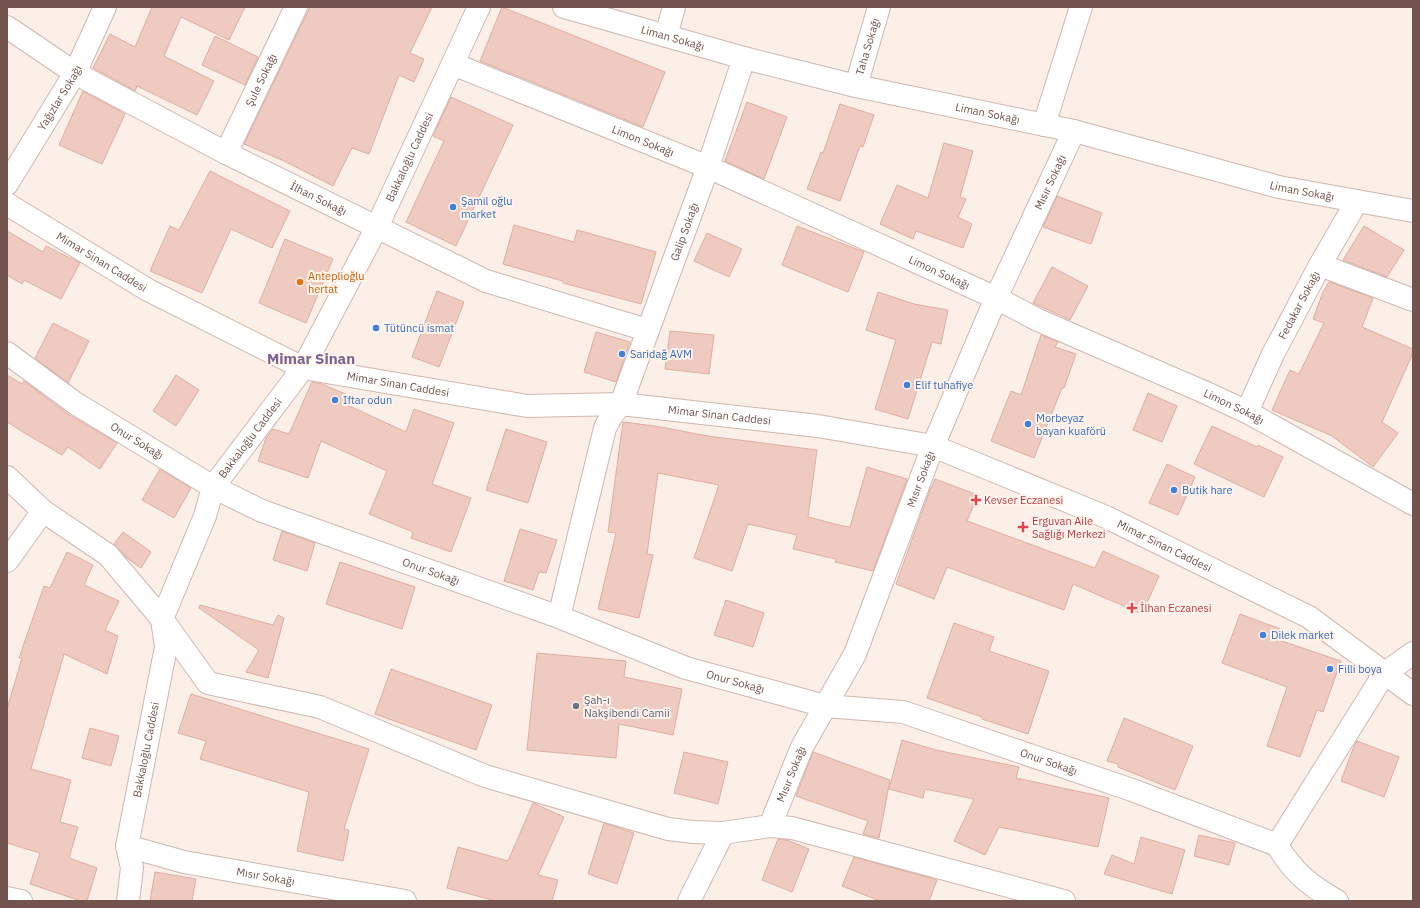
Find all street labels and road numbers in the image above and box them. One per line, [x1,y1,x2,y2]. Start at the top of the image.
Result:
street label: Taha Sokağı [853,16,882,77]
street label: Liman Sokağı [639,22,706,53]
street label: Şule Sokağı [242,51,280,109]
street label: Yağızlar Sokağı [34,63,85,133]
street label: Liman Sokağı [954,100,1021,127]
street label: Bakkaloğlu Caddesi [383,110,436,204]
street label: Limon Sokağı [610,122,676,160]
street label: Mısır Sokağı [1031,152,1069,212]
street label: Liman Sokağı [1268,178,1335,204]
street label: İlhan Sokağı [288,179,349,218]
street label: Galip Sokağı [667,201,701,263]
street label: Mimar Sinan Caddesi [54,229,150,295]
street label: Limon Sokağı [906,252,972,292]
street label: Fedakar Sokağı [1275,268,1323,342]
street label: Mimar Sinan Caddesi [346,369,450,400]
street label: Limon Sokağı [1201,386,1267,427]
street label: Bakkaloğlu Caddesi [215,395,285,481]
street label: Mimar Sinan Caddesi [667,402,772,428]
street label: Onur Sokağı [108,419,166,462]
street label: Mısır Sokağı [904,449,938,509]
street label: Mimar Sinan Caddesi [1115,517,1214,575]
street label: Onur Sokağı [401,555,462,588]
street label: Onur Sokağı [705,667,766,696]
street label: Bakkaloğlu Caddesi [130,701,162,799]
street label: Mısır Sokağı [773,744,809,804]
street label: Onur Sokağı [1018,745,1079,778]
street label: Mısır Sokağı [235,864,296,888]

